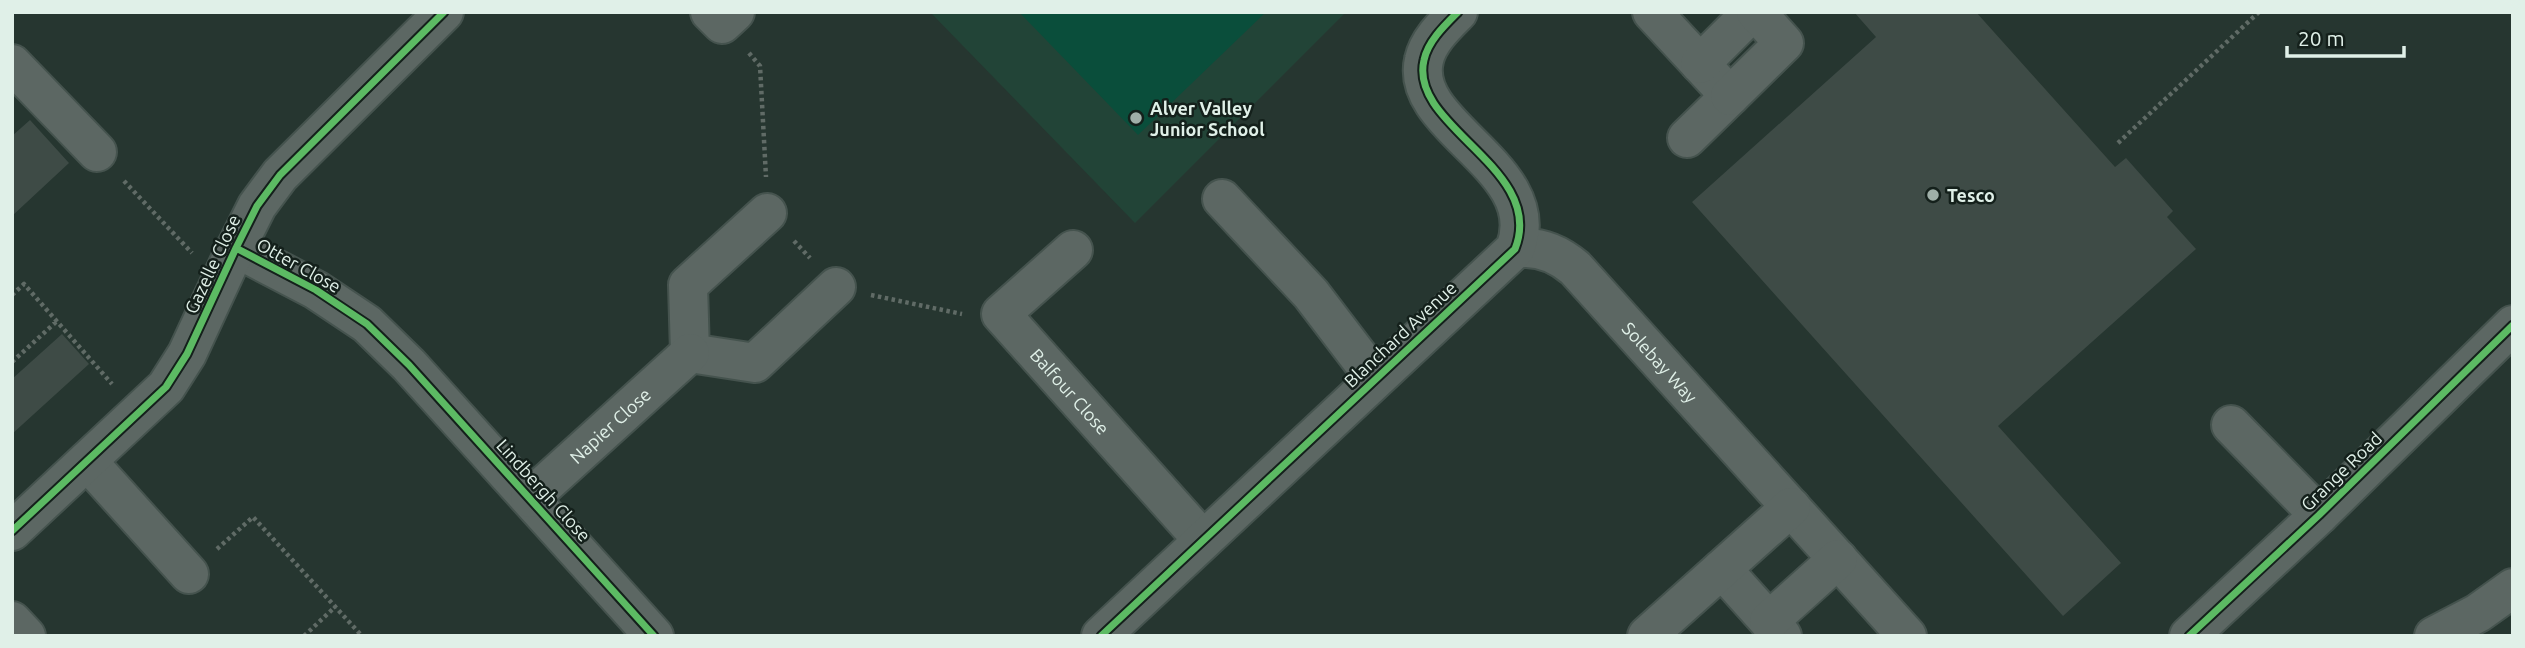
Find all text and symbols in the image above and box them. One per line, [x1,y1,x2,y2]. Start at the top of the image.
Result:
scale bar [2287,14,2404,58]
text: 20 m [2298,26,2345,50]
place label: Alver Valley Junior School [1150,98,1265,139]
marker: Alver Valley Junior School [1128,110,1144,126]
place label: Tesco [1947,185,1995,205]
marker: Tesco [1925,187,1941,203]
street label: Gazelle Close [180,211,244,317]
street label: Otter Close [253,234,345,296]
street label: Blanchard Avenue [1340,277,1460,391]
street label: Solebay Way [1619,318,1702,407]
street label: Balfour Close [1027,344,1114,438]
street label: Napier Close [566,384,655,467]
street label: Grange Road [2297,428,2385,514]
street label: Lindbergh Close [493,435,595,545]

